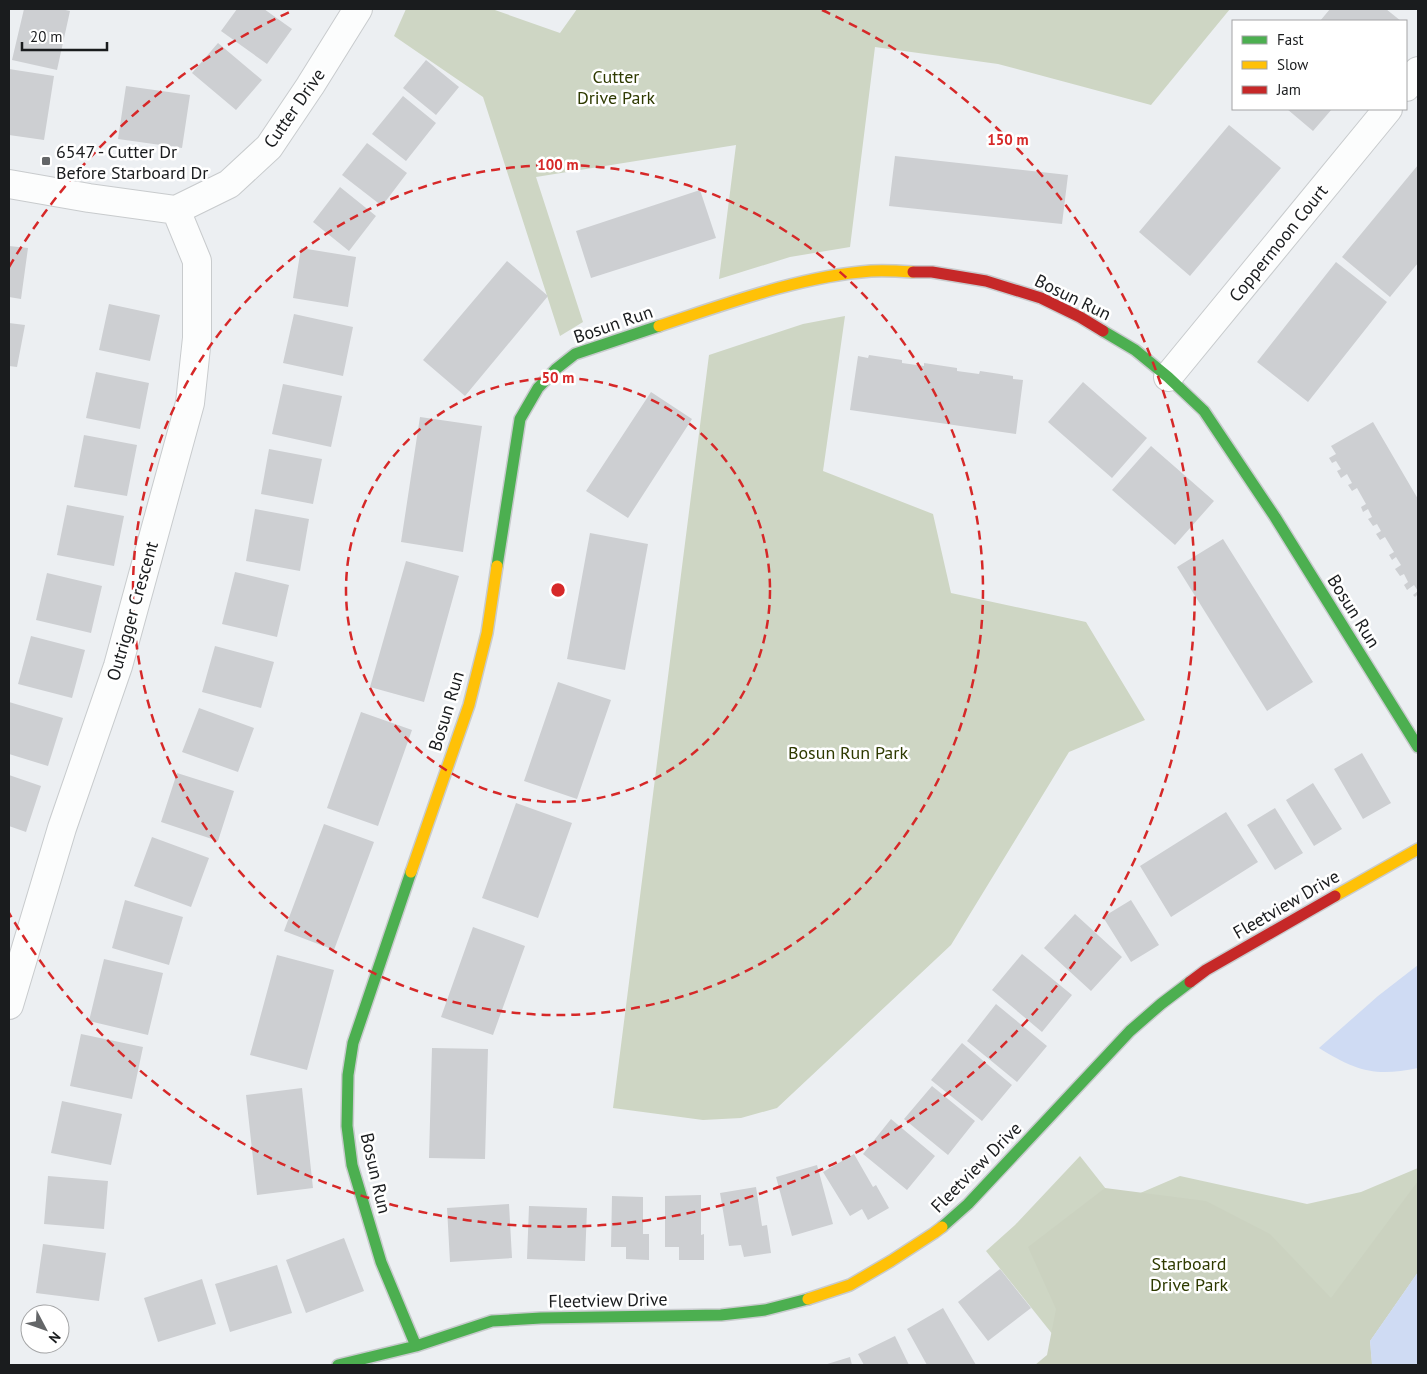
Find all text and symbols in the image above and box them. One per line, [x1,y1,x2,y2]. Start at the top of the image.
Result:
scale bar [22,20,108,52]
legend [1232,20,1407,110]
text: 20 m [30,27,63,46]
text: Fast [1277,30,1304,49]
text: Slow [1277,55,1308,74]
street label: Cutter Drive [258,64,330,152]
park label: Cutter Drive Park [577,65,655,109]
text: Jam [1276,80,1301,99]
text: 150 m [987,130,1029,149]
place label: 6547 - Cutter Dr Before Starboard Dr [56,140,208,184]
marker: 6547 - Cutter Dr Before Starboard Dr [40,155,52,167]
text: 100 m [537,155,579,174]
street label: Coppermoon Court [1224,180,1332,306]
street label: Bosun Run [1031,269,1115,325]
street label: Bosun Run [570,300,656,348]
text: 50 m [542,368,574,387]
street label: Outrigger Crescent [101,539,163,683]
street label: Bosun Run [1322,570,1386,652]
centre of rings [549,581,567,599]
street label: Bosun Run [423,668,469,754]
park label: Bosun Run Park [788,741,908,764]
street label: Fleetview Drive [1229,864,1343,944]
street label: Fleetview Drive [926,1117,1026,1217]
street label: Bosun Run [356,1130,396,1216]
park label: Starboard Drive Park [1150,1252,1228,1296]
street label: Fleetview Drive [548,1287,668,1313]
north arrow [20,1304,70,1354]
text: N [45,1328,65,1347]

